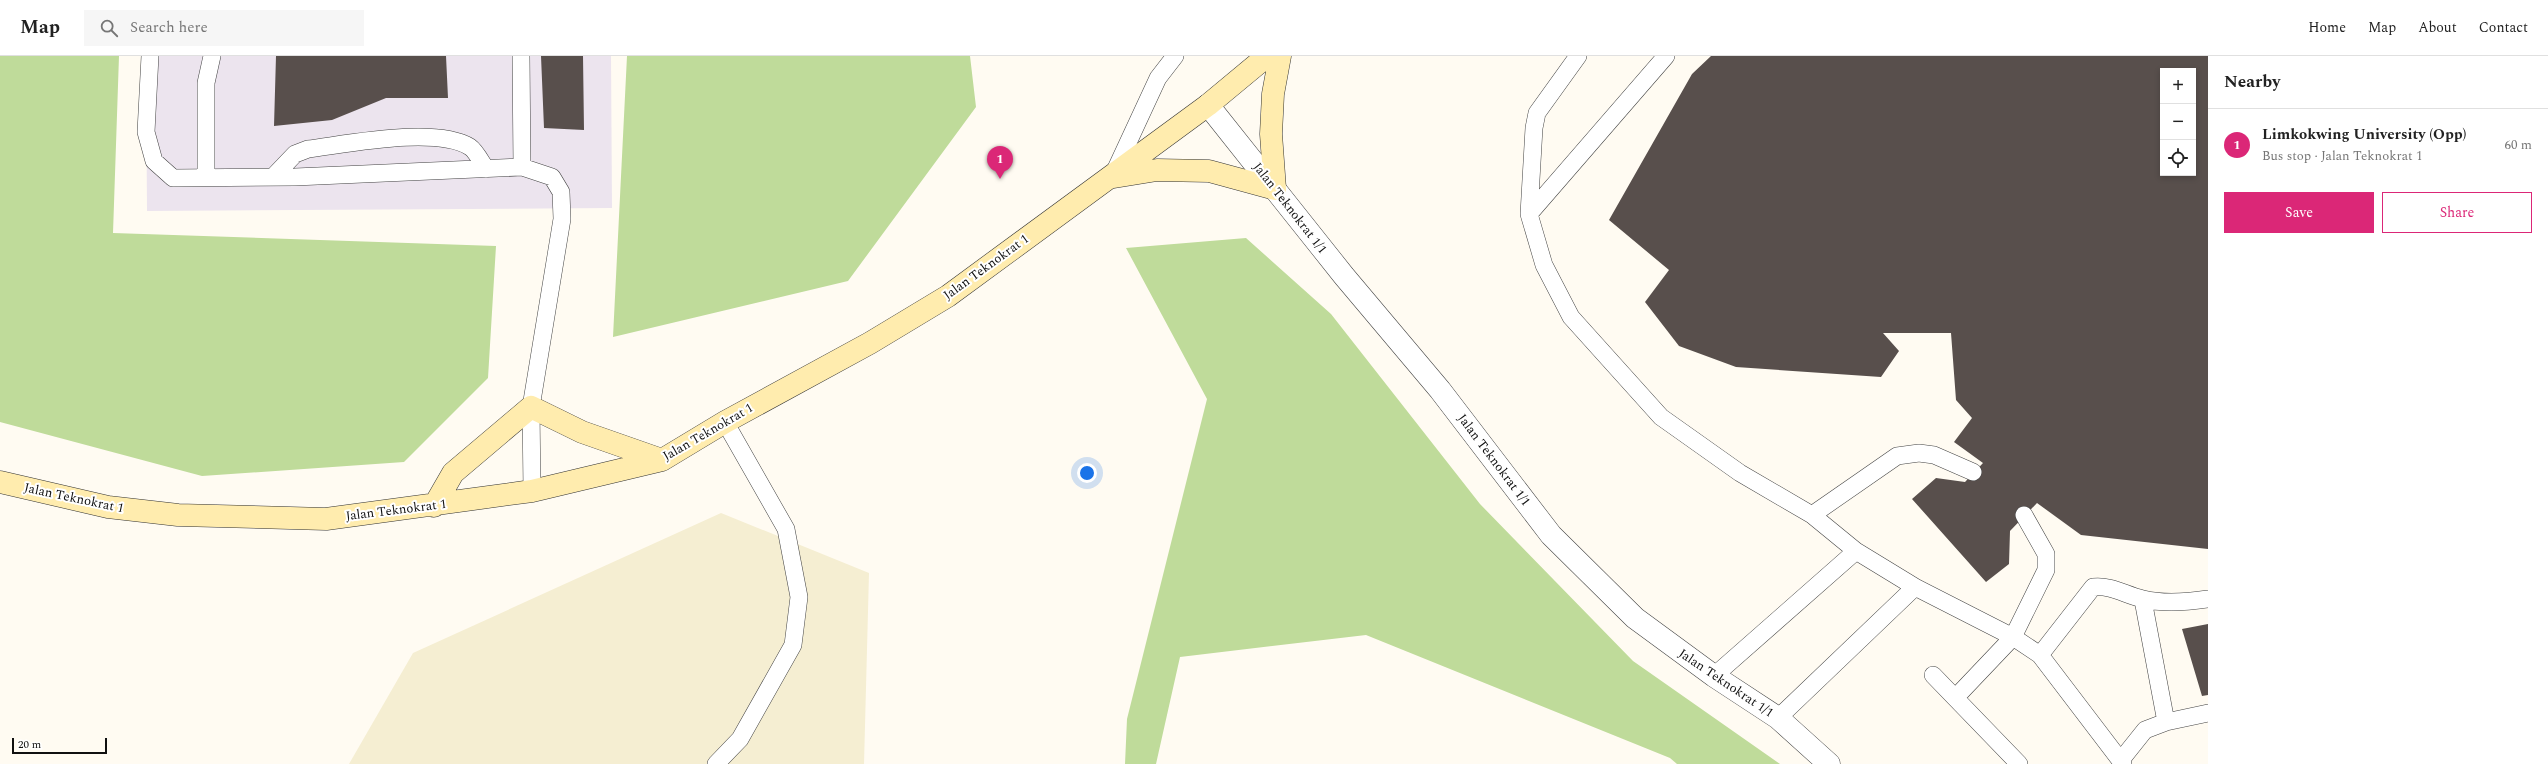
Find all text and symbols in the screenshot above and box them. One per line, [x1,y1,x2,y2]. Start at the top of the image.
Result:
search box [84,10,364,46]
text: Map [20,13,60,42]
text: Search here [130,16,208,39]
icon: search [98,17,120,39]
text: Home [2308,17,2346,38]
text: Map [2368,17,2396,38]
text: About [2418,17,2457,38]
text: Contact [2479,17,2528,38]
map controls [2160,68,2196,176]
button: + [2160,68,2196,104]
text: Nearby [2224,69,2280,95]
button: − [2160,104,2196,140]
text: Limkokwing University (Opp) [2262,123,2466,146]
text: 1 [2233,135,2241,155]
text: 60 m [2505,135,2532,155]
button: locate [2160,140,2196,176]
pin: 1 [987,146,1013,179]
text: Bus stop · Jalan Teknokrat 1 [2262,146,2422,166]
street label: Jalan Teknokrat 1/1 [1248,158,1332,258]
button: Save [2224,192,2374,233]
button: Share [2382,192,2532,233]
street label: Jalan Teknokrat 1 [939,229,1033,305]
street label: Jalan Teknokrat 1 [659,398,757,466]
street label: Jalan Teknokrat 1/1 [1453,410,1535,510]
your location [1077,463,1097,483]
street label: Jalan Teknokrat 1 [22,478,126,518]
street label: Jalan Teknokrat 1 [344,494,448,526]
street label: Jalan Teknokrat 1/1 [1674,644,1778,722]
scale bar [12,736,107,755]
text: 20 m [18,736,41,753]

